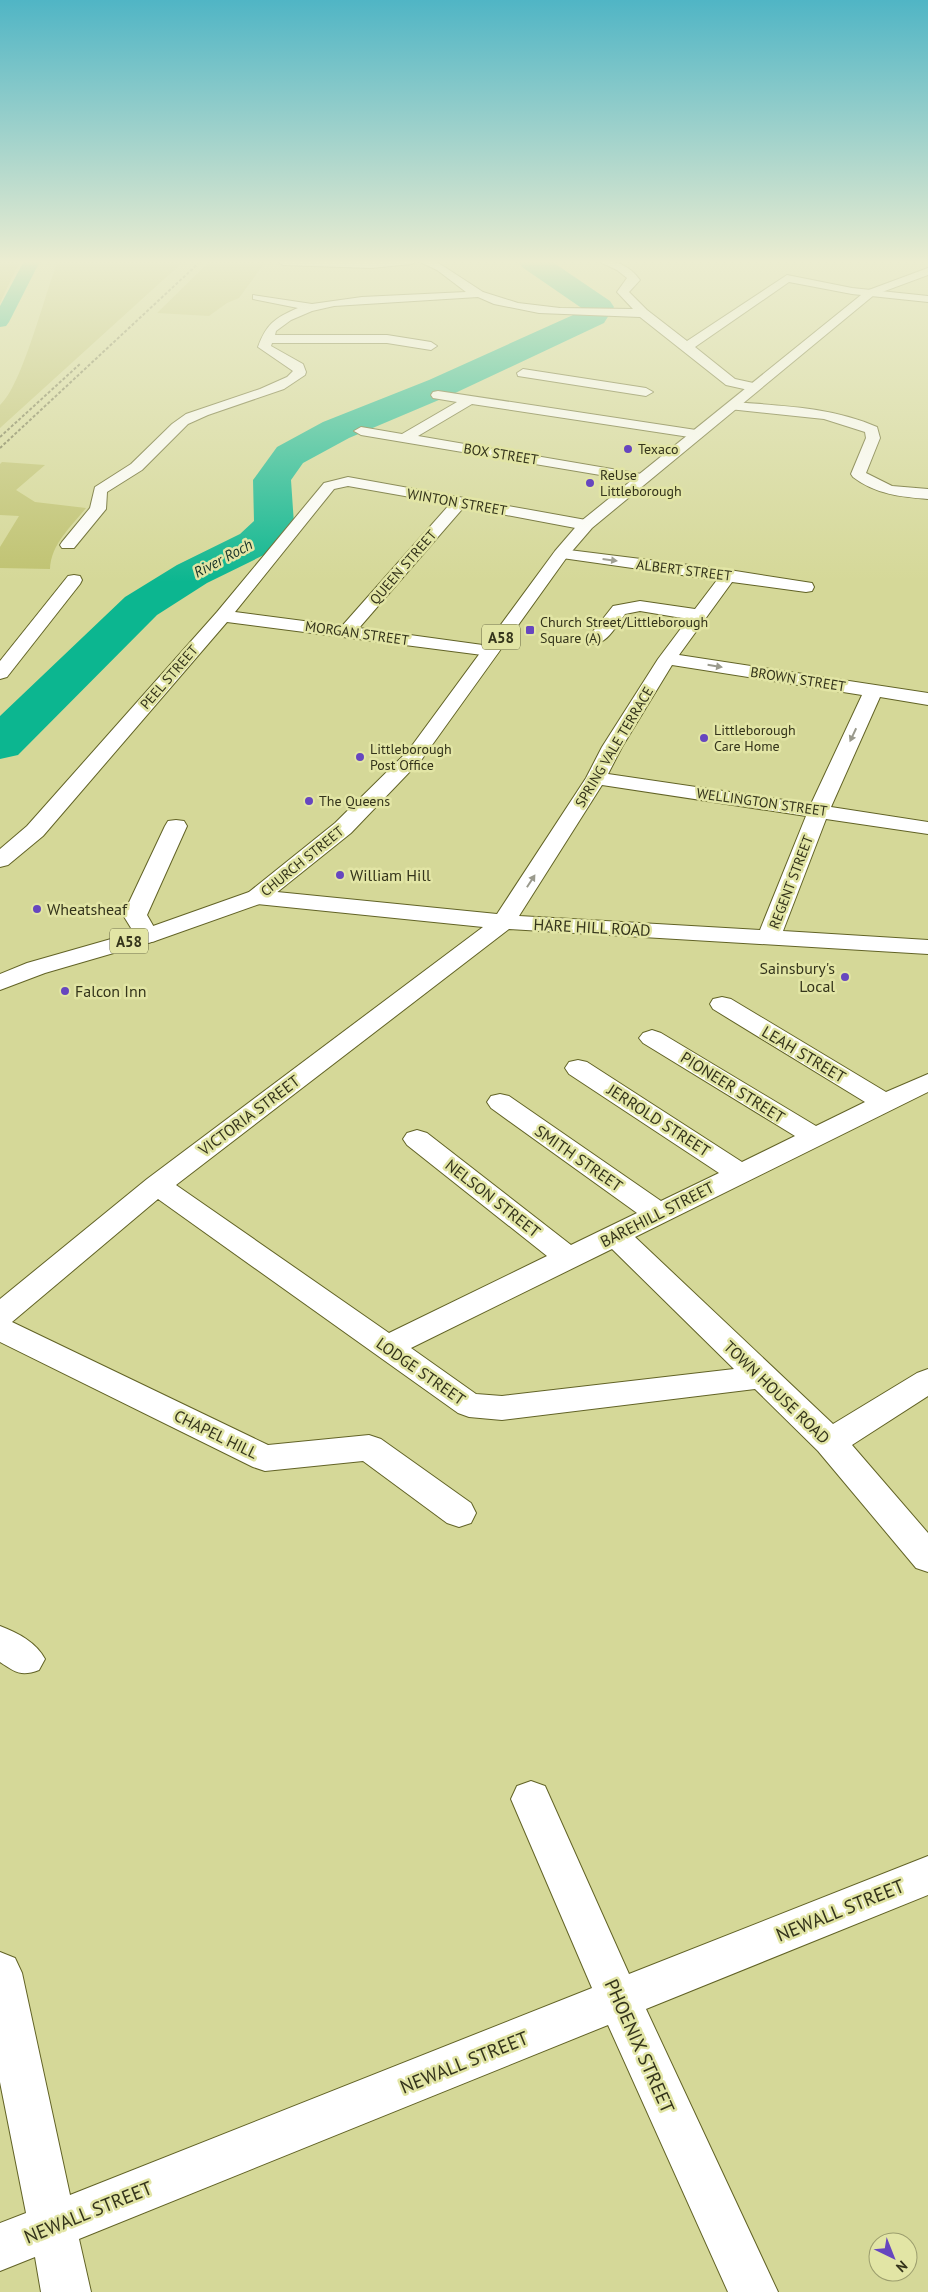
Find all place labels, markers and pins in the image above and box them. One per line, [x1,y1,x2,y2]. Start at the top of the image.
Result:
place label: Texaco [638,440,678,458]
marker: Texaco [622,443,634,455]
place label: ReUse Littleborough [600,466,682,500]
marker: ReUse Littleborough [584,477,596,489]
place label: Church Street/Littleborough Square (A) [540,613,708,647]
marker: Church Street/Littleborough Square (A) [524,624,536,636]
place label: Littleborough Care Home [714,721,796,755]
marker: Littleborough Care Home [698,732,710,744]
place label: Littleborough Post Office [370,740,452,774]
marker: Littleborough Post Office [354,751,366,763]
place label: The Queens [319,792,390,810]
marker: The Queens [303,795,315,807]
place label: William Hill [350,865,431,885]
marker: William Hill [334,869,346,881]
place label: Wheatsheaf [47,899,128,919]
marker: Wheatsheaf [31,903,43,915]
place label: Sainsbury's Local [759,958,835,996]
marker: Sainsbury's Local [839,971,851,983]
place label: Falcon Inn [75,981,147,1001]
marker: Falcon Inn [59,985,71,997]

